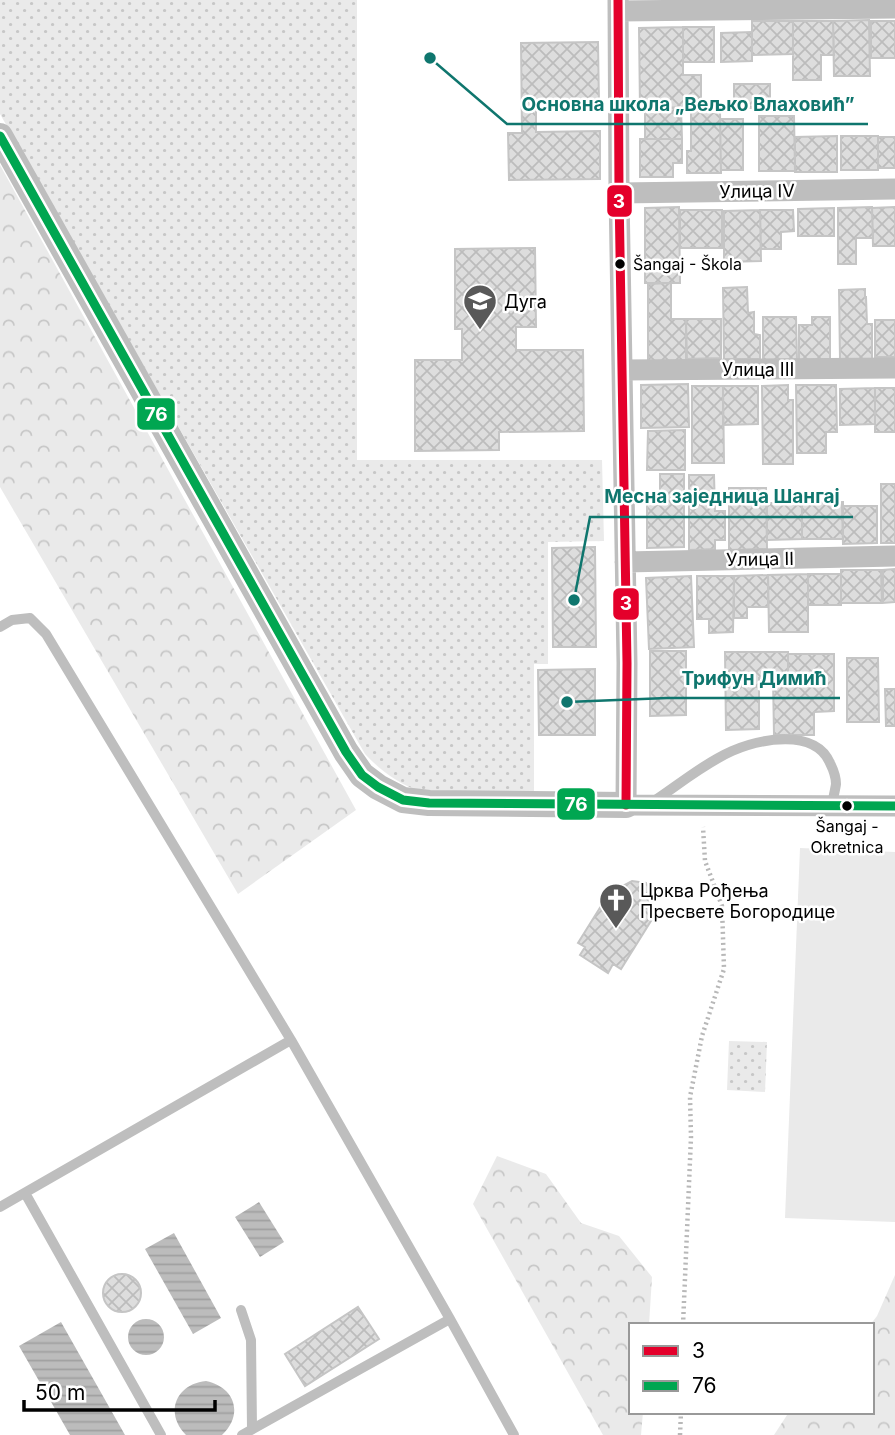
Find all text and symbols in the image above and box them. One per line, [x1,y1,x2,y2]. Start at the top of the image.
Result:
callout: Основна школа „Вељко Влаховић” [507,84,868,124]
text: Основна школа „Вељко Влаховић” [521,93,855,116]
street label: Улица IV [719,180,795,202]
line badge: 3 [606,184,633,218]
text: 3 [613,190,625,213]
place label: Šangaj - Škola [633,254,742,274]
marker: Šangaj - Škola [613,257,627,271]
school or university icon: Дуга [461,282,499,331]
place label: Дуга [504,291,547,312]
street label: Улица III [722,359,794,380]
line badge: 76 [136,397,176,431]
text: 76 [144,403,168,426]
callout: Месна заједница Шангај [590,477,853,517]
text: Месна заједница Шангај [604,485,840,508]
street label: Улица II [726,548,794,570]
line badge: 3 [612,587,640,621]
text: 3 [620,592,632,615]
callout: Трифун Димић [667,658,840,698]
text: Трифун Димић [681,667,827,690]
line badge: 76 [556,787,596,821]
text: 76 [564,793,588,816]
marker: Šangaj - Okretnica [840,799,854,813]
place label: Šangaj - Okretnica [811,816,883,857]
place label: Црква Рођења Пресвете Богородице [640,880,835,922]
church icon: Црква Рођења Пресвете Богородице [597,881,635,930]
legend [629,1323,874,1414]
text: 3 [692,1338,705,1363]
scale bar [24,1368,215,1412]
text: 76 [692,1373,717,1398]
text: 50 m [35,1380,85,1405]

